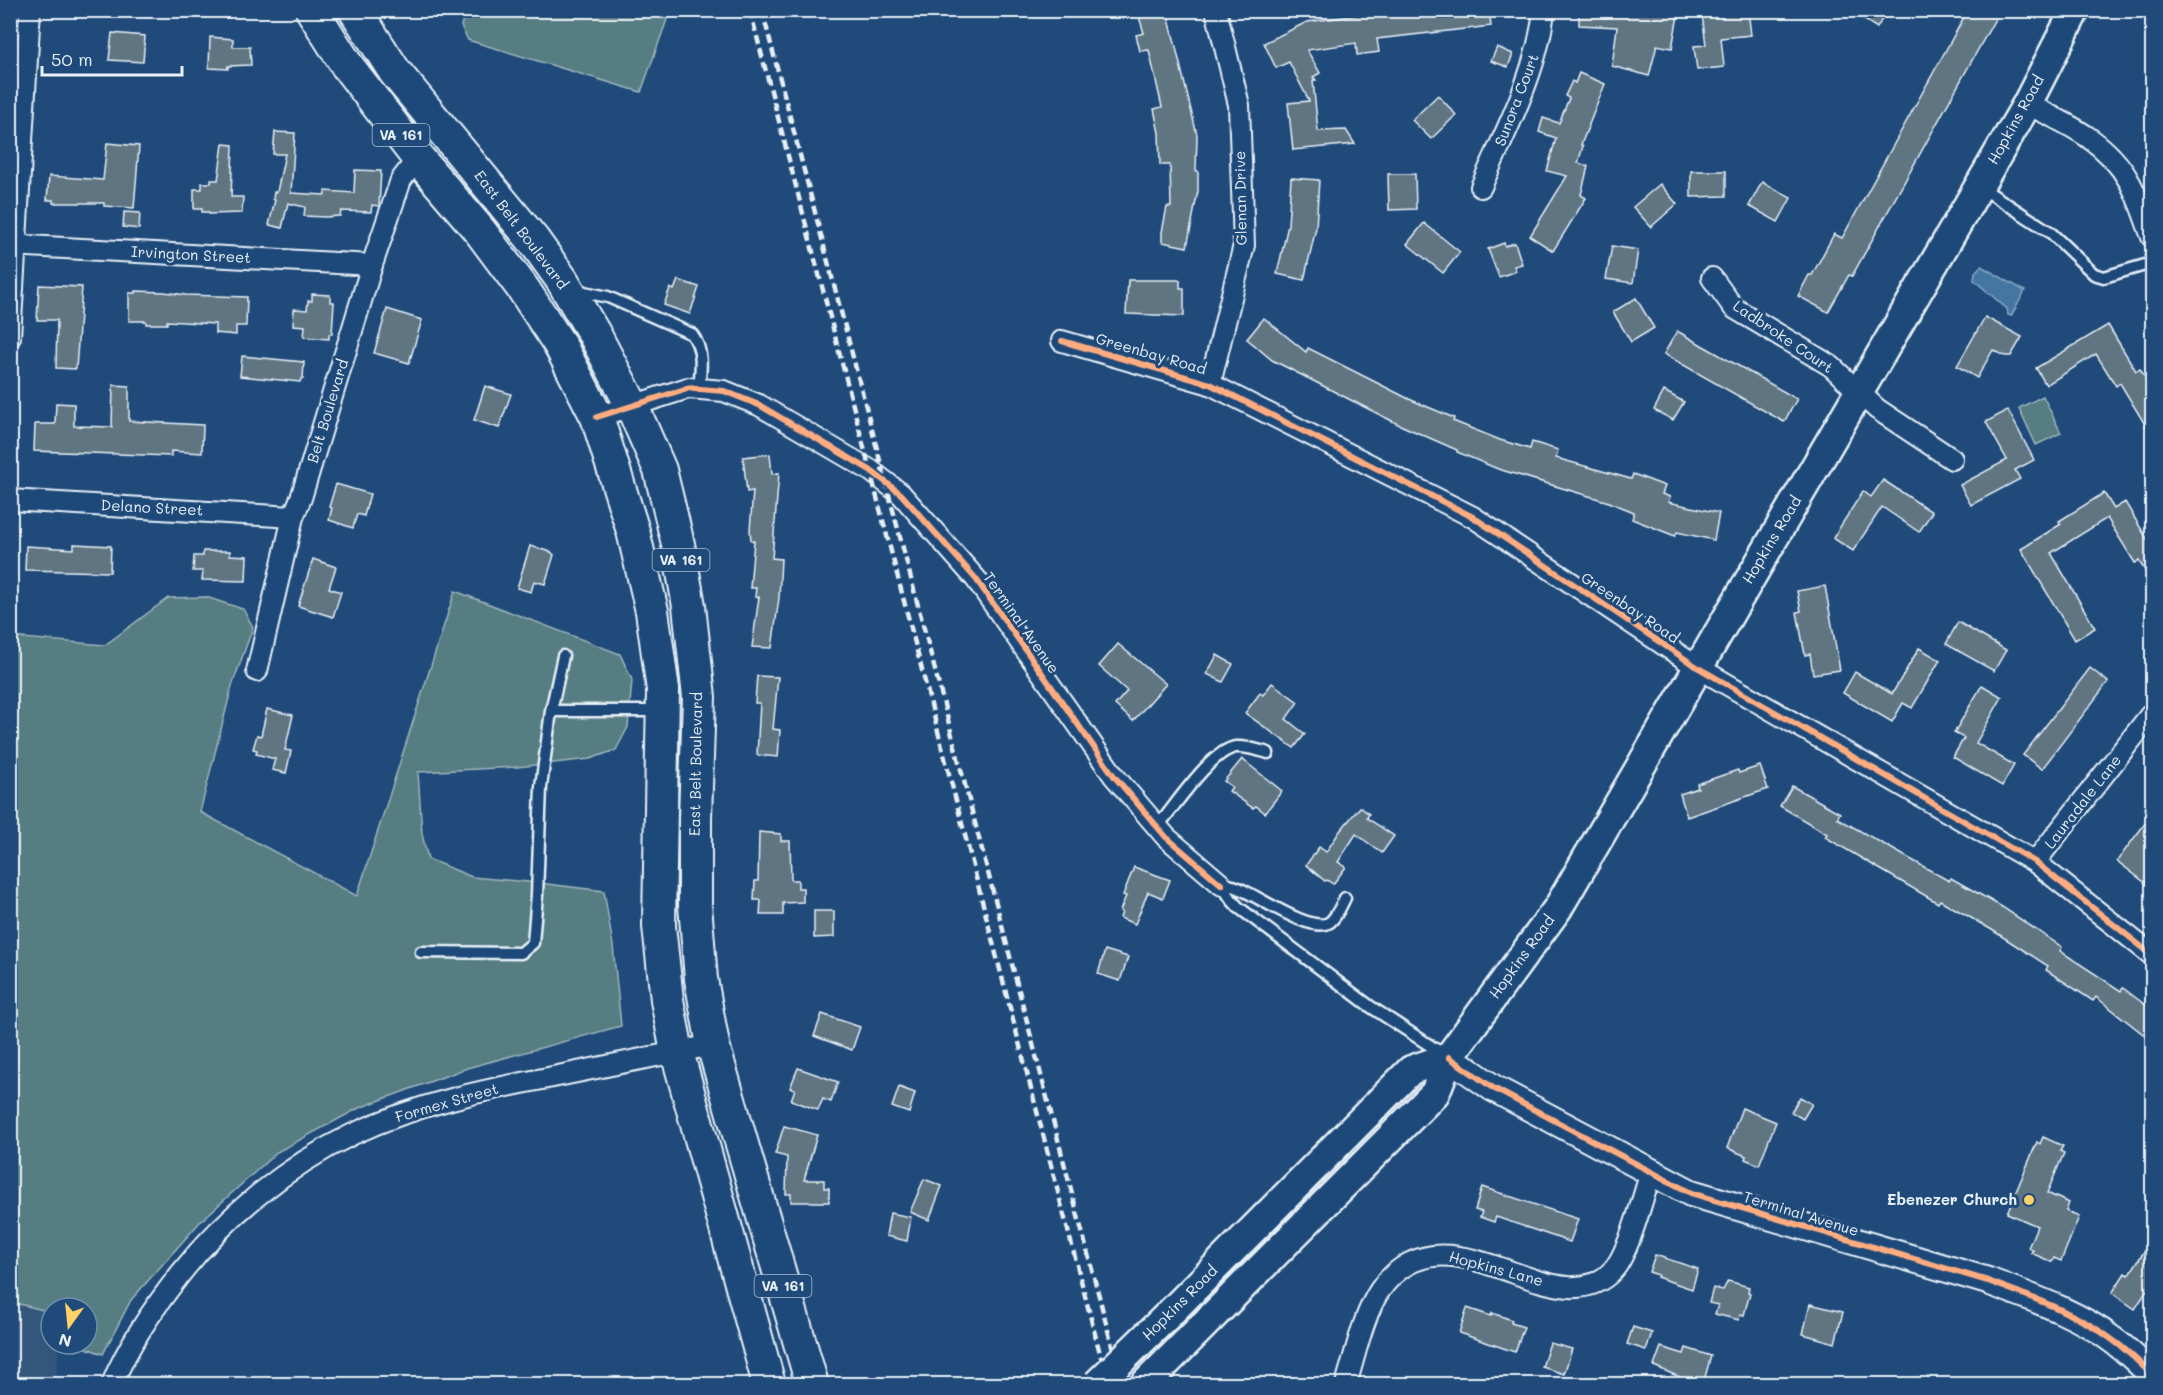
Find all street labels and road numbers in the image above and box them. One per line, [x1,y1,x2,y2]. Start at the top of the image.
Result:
street label: Sunora Court [1489,51,1543,149]
street label: Hopkins Road [1982,71,2048,168]
road number: VA 161 [372,124,430,146]
street label: Glenan Drive [1229,151,1251,245]
street label: East Belt Boulevard [470,166,573,293]
street label: Irvington Street [131,241,251,267]
street label: Ladbroke Court [1730,295,1838,377]
street label: Greenbay Road [1094,328,1209,378]
street label: Belt Boulevard [302,356,352,465]
street label: Hopkins Road [1737,492,1805,587]
street label: Delano Street [100,494,204,520]
road number: VA 161 [652,549,710,571]
street label: Greenbay Road [1578,567,1684,647]
street label: Terminal Avenue [979,568,1064,677]
street label: East Belt Boulevard [684,692,706,836]
street label: Lauradale Lane [2039,750,2125,852]
street label: Hopkins Road [1484,910,1558,1002]
street label: Formex Street [393,1078,501,1126]
street label: Terminal Avenue [1741,1186,1862,1240]
street label: Hopkins Lane [1447,1246,1546,1290]
street label: Hopkins Road [1137,1260,1221,1344]
road number: VA 161 [754,1275,812,1297]

